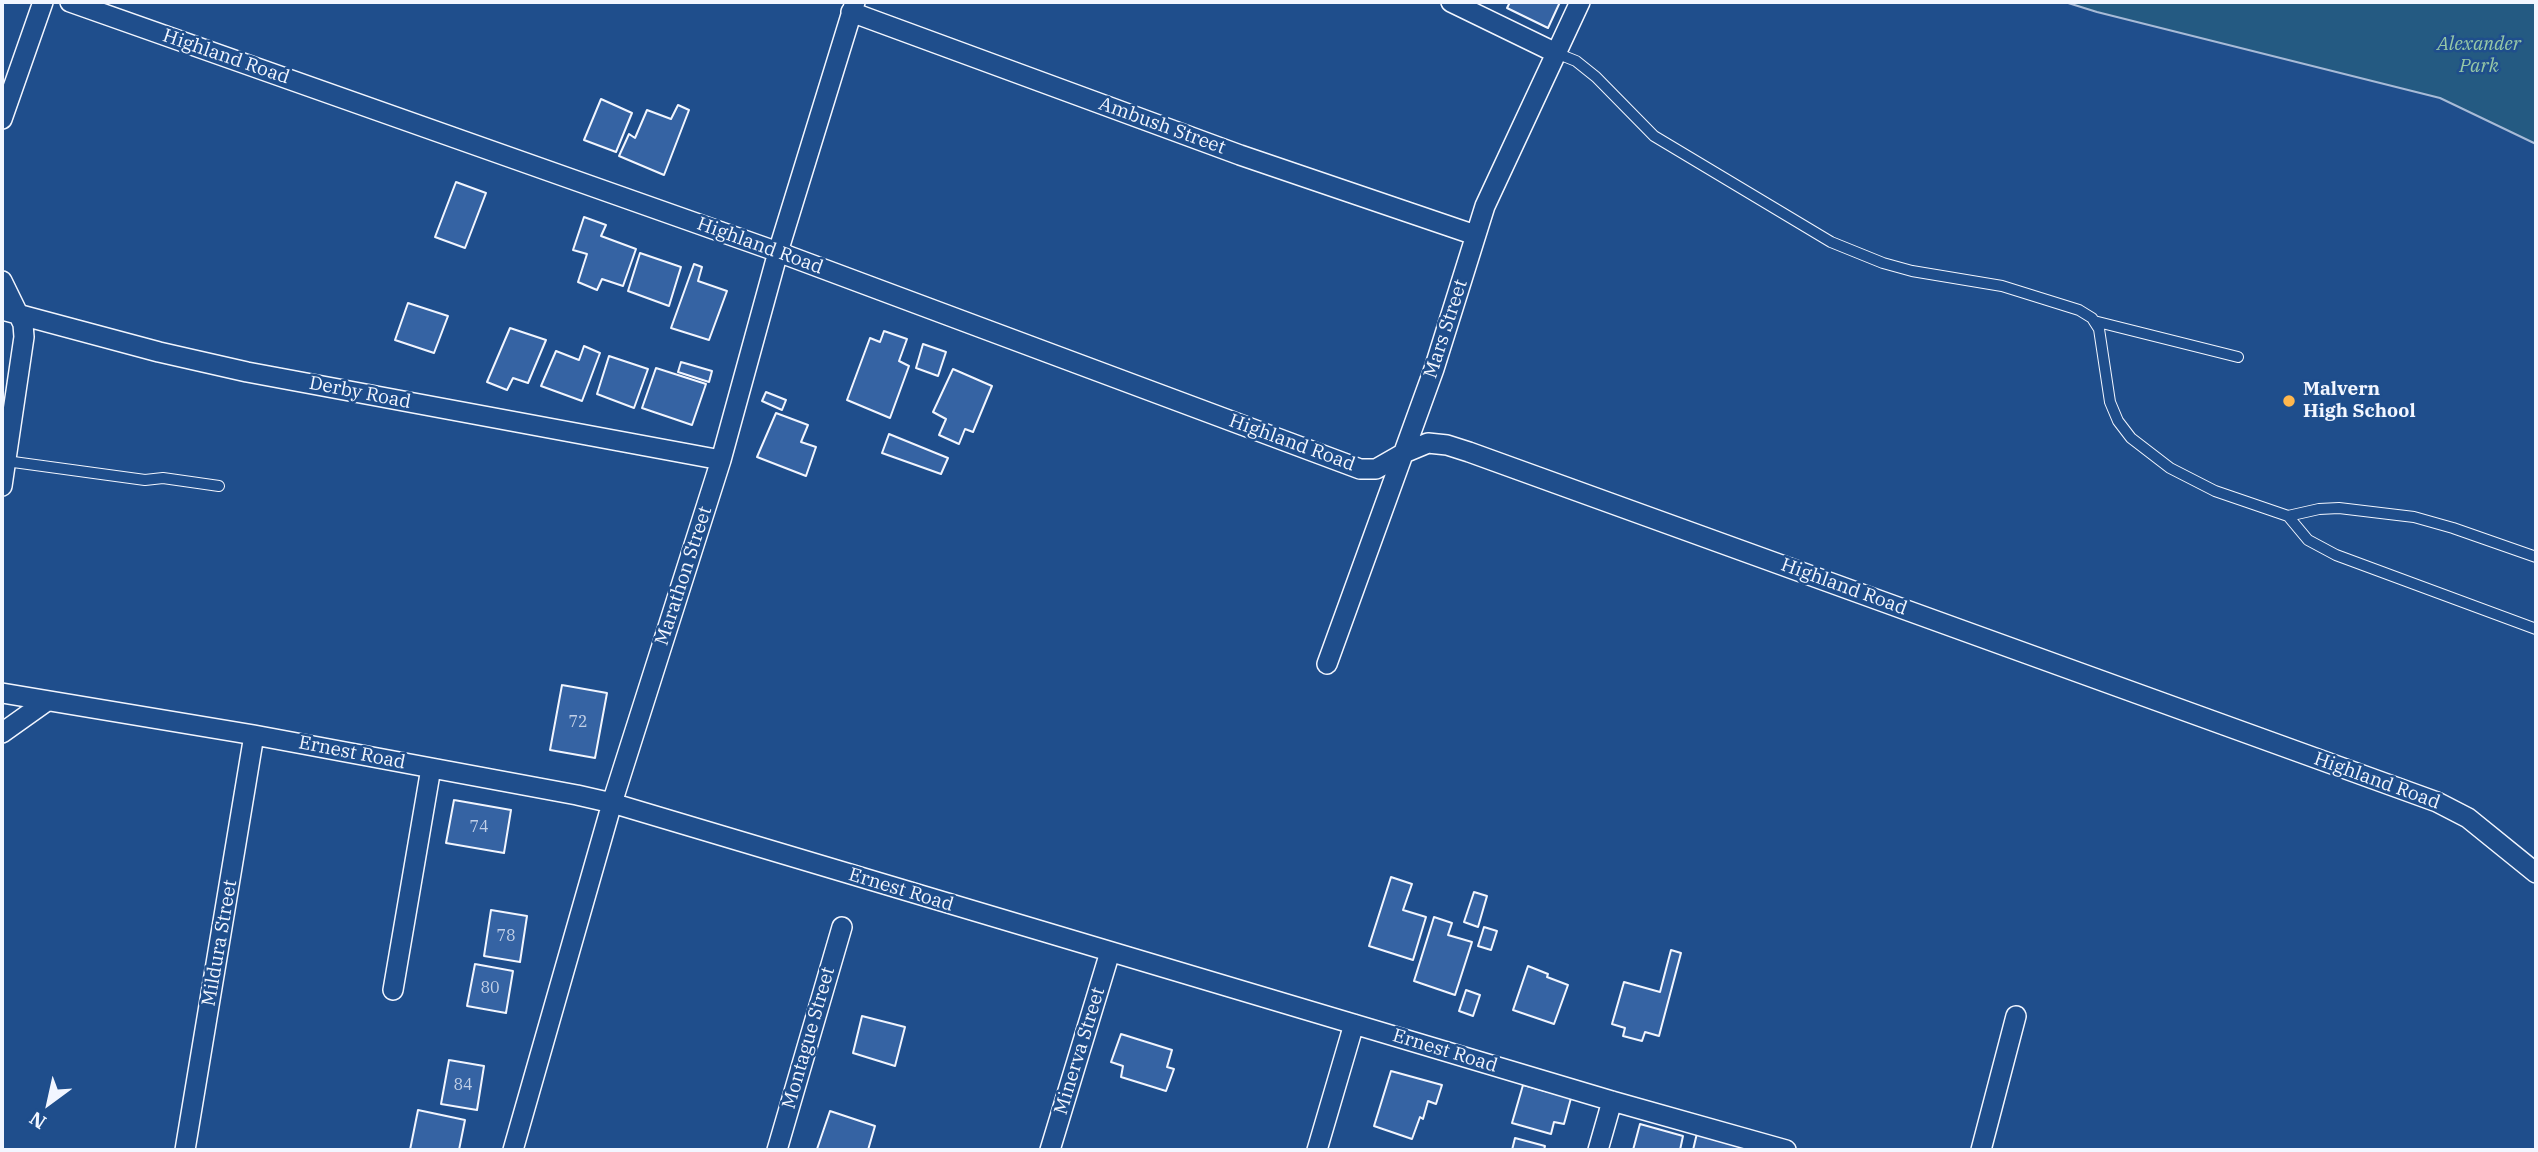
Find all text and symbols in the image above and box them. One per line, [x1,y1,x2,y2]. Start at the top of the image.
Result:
street label: Highland Road [160,25,292,89]
park label: Alexander Park [2437,34,2521,78]
street label: Ambush Street [1096,93,1228,159]
street label: Highland Road [694,213,826,279]
street label: Mars Street [1419,277,1473,381]
street label: Derby Road [307,372,413,414]
place label: Malvern High School [2303,379,2416,423]
marker: Malvern High School [2281,393,2297,409]
street label: Highland Road [1226,410,1358,476]
street label: Marathon Street [651,504,717,648]
street label: Highland Road [1778,554,1910,620]
house number: 72 [568,712,588,732]
street label: Ernest Road [297,731,407,775]
street label: Highland Road [2311,748,2443,814]
house number: 74 [469,817,489,837]
street label: Ernest Road [846,863,956,917]
street label: Mildura Street [198,878,242,1008]
house number: 78 [496,926,516,946]
street label: Montague Street [778,964,840,1112]
house number: 80 [480,978,500,998]
street label: Minerva Street [1050,985,1110,1117]
street label: Ernest Road [1390,1024,1500,1078]
north arrow [14,1068,84,1138]
house number: 84 [453,1075,473,1095]
text: N [25,1106,50,1135]

